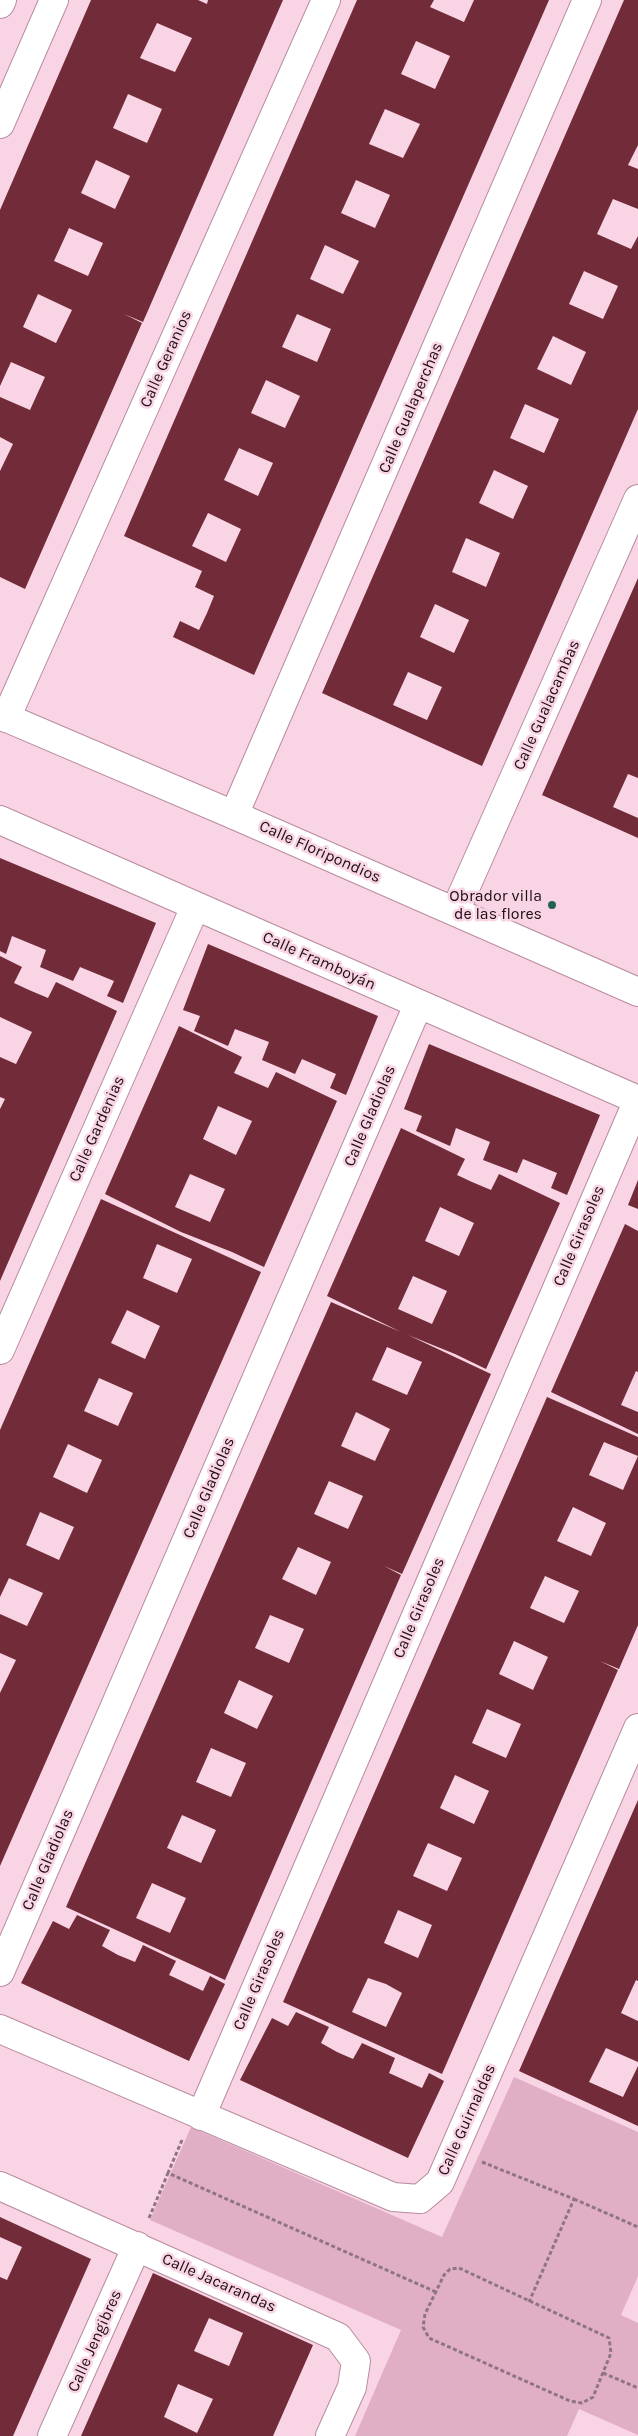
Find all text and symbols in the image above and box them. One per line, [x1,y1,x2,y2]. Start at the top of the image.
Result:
street label: Calle Geranios [136,307,196,411]
street label: Calle Gualaperchas [375,340,447,476]
street label: Calle Gualacambas [510,637,584,773]
street label: Calle Floripondios [256,817,384,887]
place label: Obrador villa de las flores [449,886,542,924]
marker: Obrador villa de las flores [546,899,558,911]
street label: Calle Framboyán [260,927,378,995]
street label: Calle Gladiolas [340,1063,400,1169]
street label: Calle Gardenias [65,1073,129,1185]
street label: Calle Girasoles [549,1183,609,1289]
street label: Calle Gladiolas [179,1435,239,1541]
street label: Calle Girasoles [389,1555,449,1661]
street label: Calle Gladiolas [18,1807,78,1913]
street label: Calle Girasoles [229,1927,289,2033]
street label: Calle Guirnaldas [434,2061,500,2179]
street label: Calle Jacarandas [159,2249,279,2317]
street label: Calle Jengibres [64,2287,126,2395]

